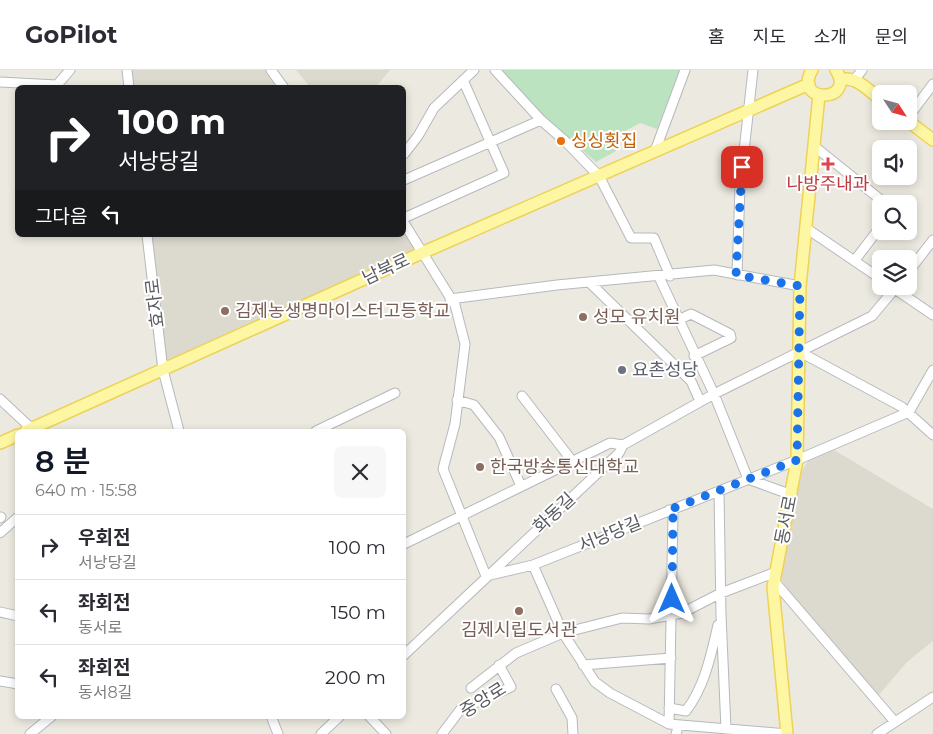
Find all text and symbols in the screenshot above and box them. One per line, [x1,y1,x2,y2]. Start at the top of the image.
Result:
text: GoPilot [25,20,117,49]
text: 홈 [708,26,725,48]
text: 지도 [753,26,786,48]
text: 소개 [814,26,847,48]
text: 문의 [875,26,908,48]
north arrow [872,85,918,130]
map controls [872,85,917,295]
text: 100 m [118,100,226,143]
icon: right [35,105,100,170]
place label: 싱싱횟집 [571,130,637,152]
marker: 싱싱횟집 [555,135,567,147]
button: sound [872,140,917,185]
pin [721,146,763,188]
text: 서낭당길 [118,148,199,175]
icon: arrive [728,153,756,181]
marker: 나방주내과 [821,157,835,171]
place label: 나방주내과 [787,173,870,195]
button: search [872,195,917,240]
icon: left [97,200,125,228]
text: 그다음 [35,205,87,228]
street label: 남북로 [359,249,413,289]
button: layers [872,250,917,295]
street label: 효자로 [141,277,169,329]
place label: 김제농생명마이스터고등학교 [235,300,450,322]
marker: 김제농생명마이스터고등학교 [219,305,231,317]
place label: 성모 유치원 [593,306,681,328]
marker: 성모 유치원 [577,311,589,323]
place label: 요촌성당 [632,359,698,381]
marker: 요촌성당 [616,364,628,376]
text: 8 분 [35,443,90,480]
button: close [334,446,386,498]
place label: 한국방송통신대학교 [490,456,639,478]
marker: 한국방송통신대학교 [474,461,486,473]
text: 640 m · 15:58 [35,481,137,500]
street label: 화동길 [528,488,580,538]
street label: 동서로 [770,494,802,546]
street label: 서낭당길 [575,511,645,557]
text: 우회전 [78,526,130,549]
icon: right [35,533,63,561]
text: 100 m [329,536,386,559]
text: 서낭당길 [78,553,137,572]
position arrow [645,572,697,624]
text: 좌회전 [78,591,130,614]
icon: left [35,598,63,626]
text: 150 m [331,601,386,624]
marker: 김제시립도서관 [513,605,525,617]
text: 동서로 [78,618,122,637]
place label: 김제시립도서관 [461,619,577,641]
text: 좌회전 [78,656,130,679]
icon: left [35,663,63,691]
text: 200 m [325,666,386,689]
street label: 중앙로 [456,678,510,722]
text: 동서8길 [78,683,132,702]

